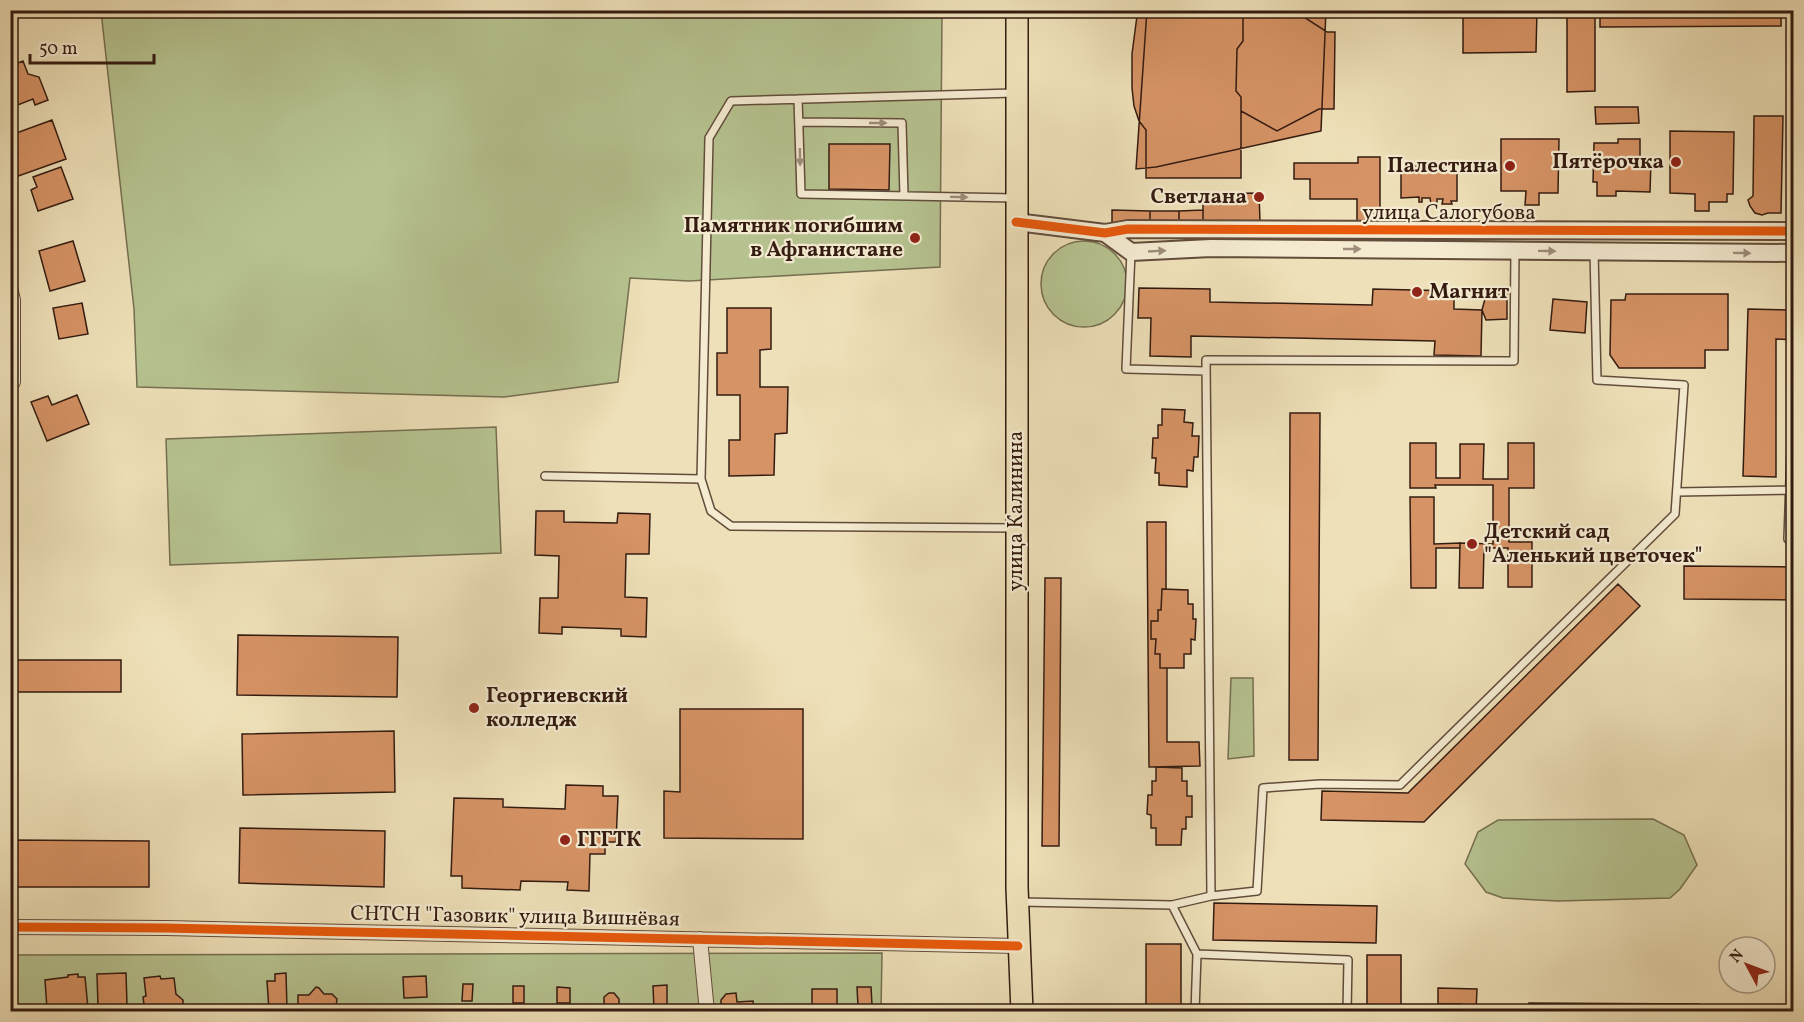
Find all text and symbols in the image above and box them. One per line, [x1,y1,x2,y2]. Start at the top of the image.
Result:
scale bar [30,27,154,65]
text: 50 m [39,37,78,62]
one-way arrow [869,118,888,128]
one-way arrow [795,148,804,167]
place label: Пятёрочка [1552,148,1664,177]
place label: Палестина [1387,152,1498,181]
marker: Пятёрочка [1669,155,1683,169]
marker: Палестина [1503,159,1517,173]
place label: Светлана [1150,183,1247,212]
marker: Светлана [1252,190,1266,204]
one-way arrow [950,192,969,202]
street label: улица Салогубова [1362,199,1536,228]
place label: Памятник погибшим в Афганистане [684,212,903,265]
marker: Памятник погибшим в Афганистане [908,231,922,245]
one-way arrow [1342,244,1361,254]
one-way arrow [1147,246,1166,255]
one-way arrow [1537,246,1556,256]
one-way arrow [1732,248,1751,257]
place label: Магнит [1429,278,1510,307]
marker: Магнит [1410,285,1424,299]
street label: улица Калинина [1002,431,1031,591]
place label: Детский сад "Аленький цветочек" [1484,518,1703,571]
marker: Детский сад "Аленький цветочек" [1465,537,1479,551]
place label: Георгиевский колледж [486,682,628,735]
marker: Георгиевский колледж [467,701,481,715]
place label: ГГГТК [577,826,641,855]
marker: ГГГТК [558,833,572,847]
street label: СНТСН "Газовик" улица Вишнёвая [350,900,680,934]
north arrow [1717,935,1777,995]
text: N [1725,945,1750,968]

